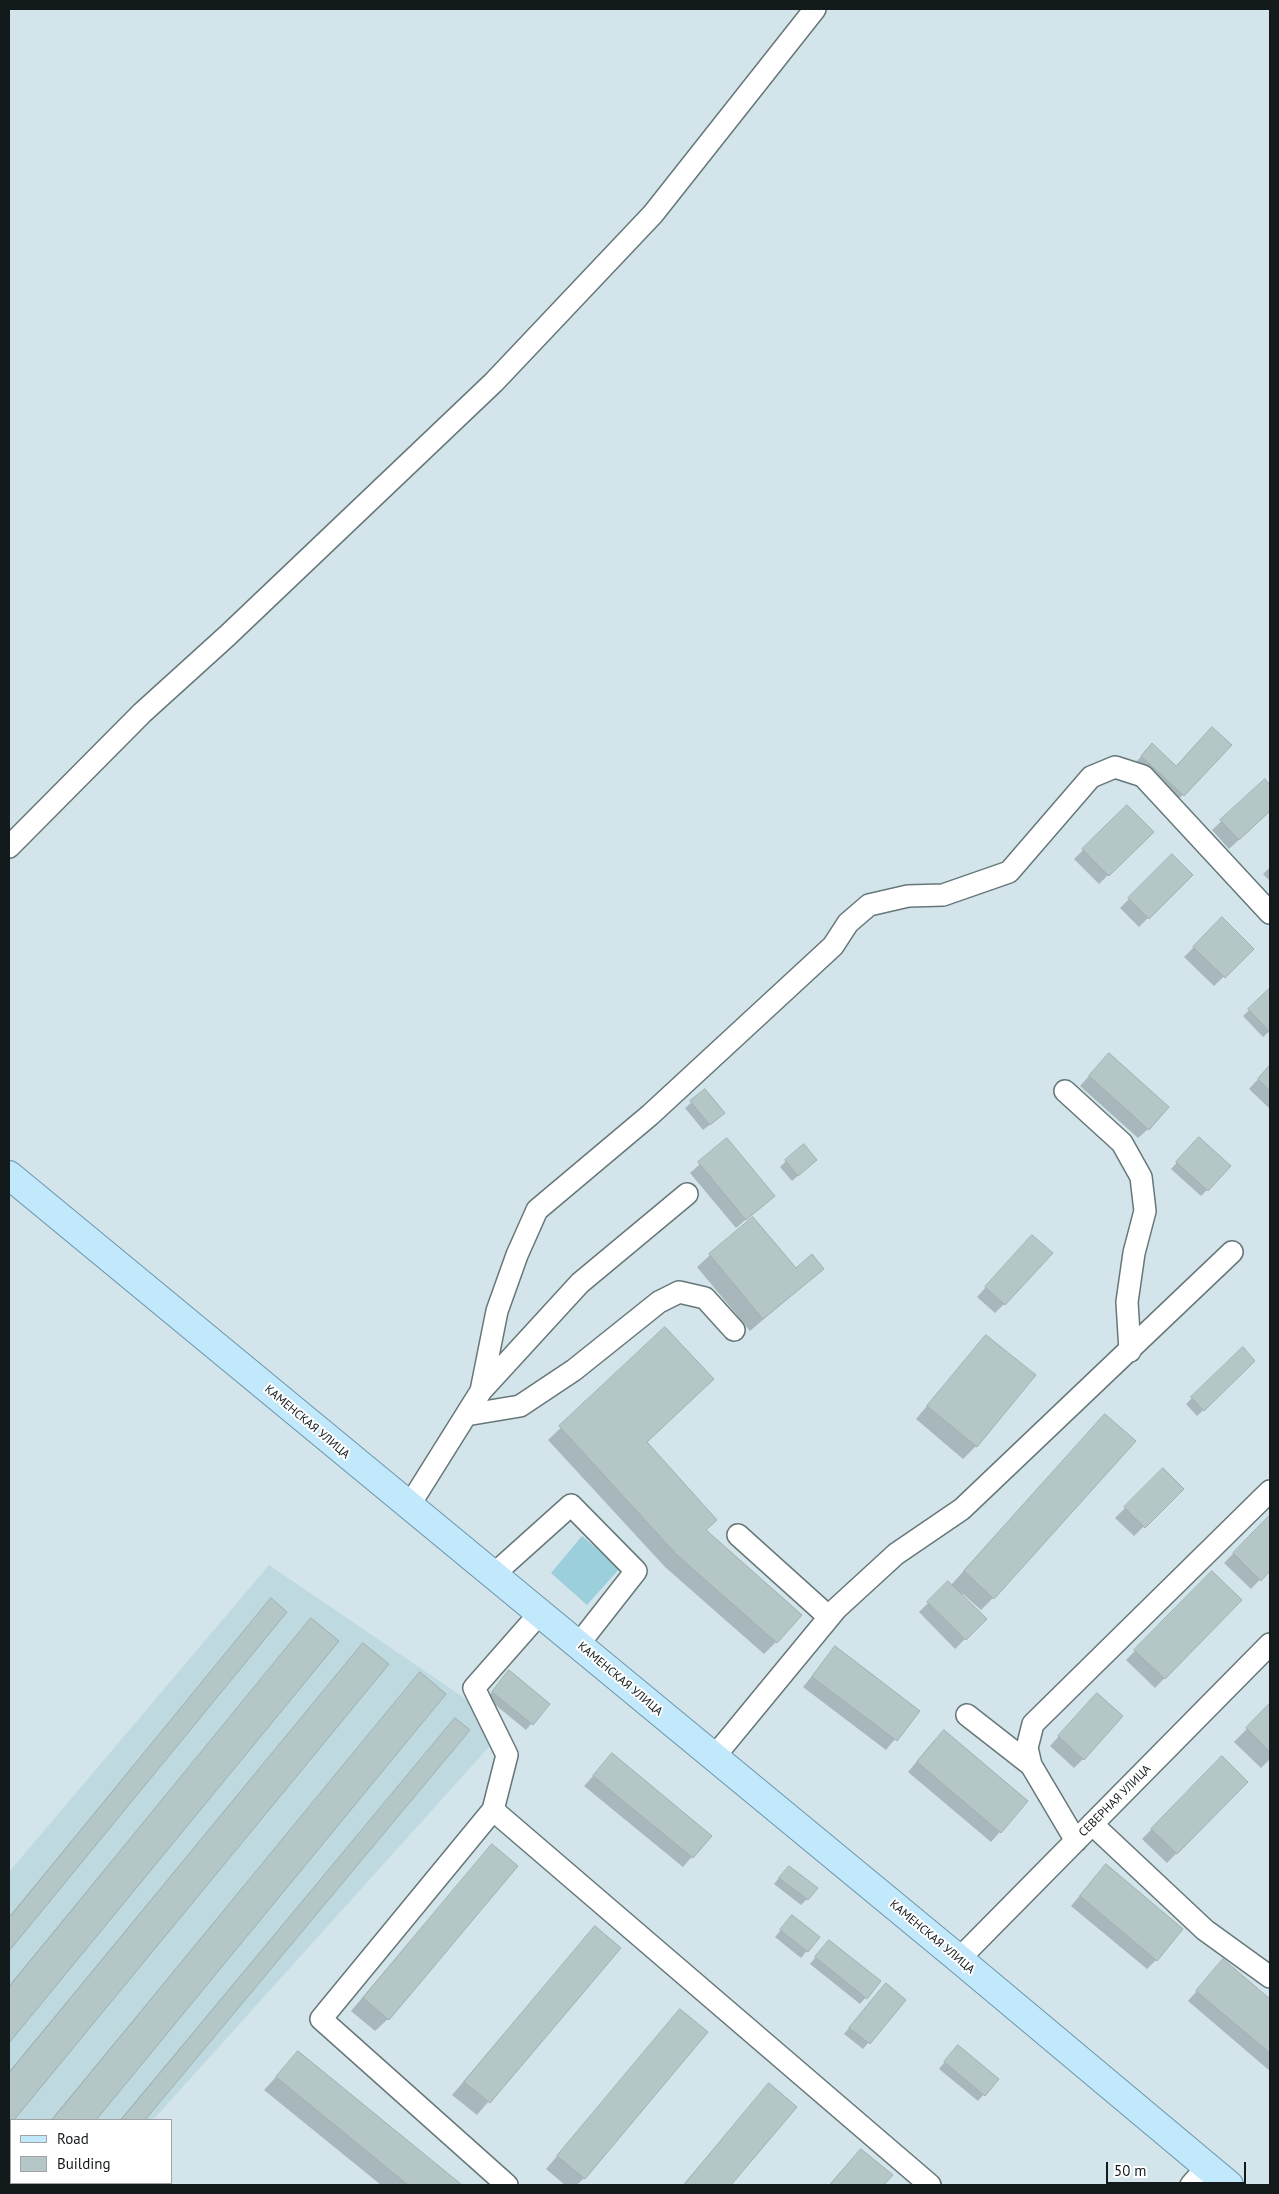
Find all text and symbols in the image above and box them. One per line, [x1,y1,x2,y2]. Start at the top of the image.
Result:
street label: КАМЕНСКАЯ УЛИЦА [261,1382,353,1462]
street label: КАМЕНСКАЯ УЛИЦА [574,1639,666,1719]
street label: СЕВЕРНАЯ УЛИЦА [1076,1762,1154,1840]
street label: КАМЕНСКАЯ УЛИЦА [886,1897,978,1977]
legend [10,2119,172,2184]
text: Road [57,2129,89,2148]
scale bar [1109,2152,1249,2184]
text: Building [57,2154,111,2173]
text: 50 m [1114,2161,1147,2180]

